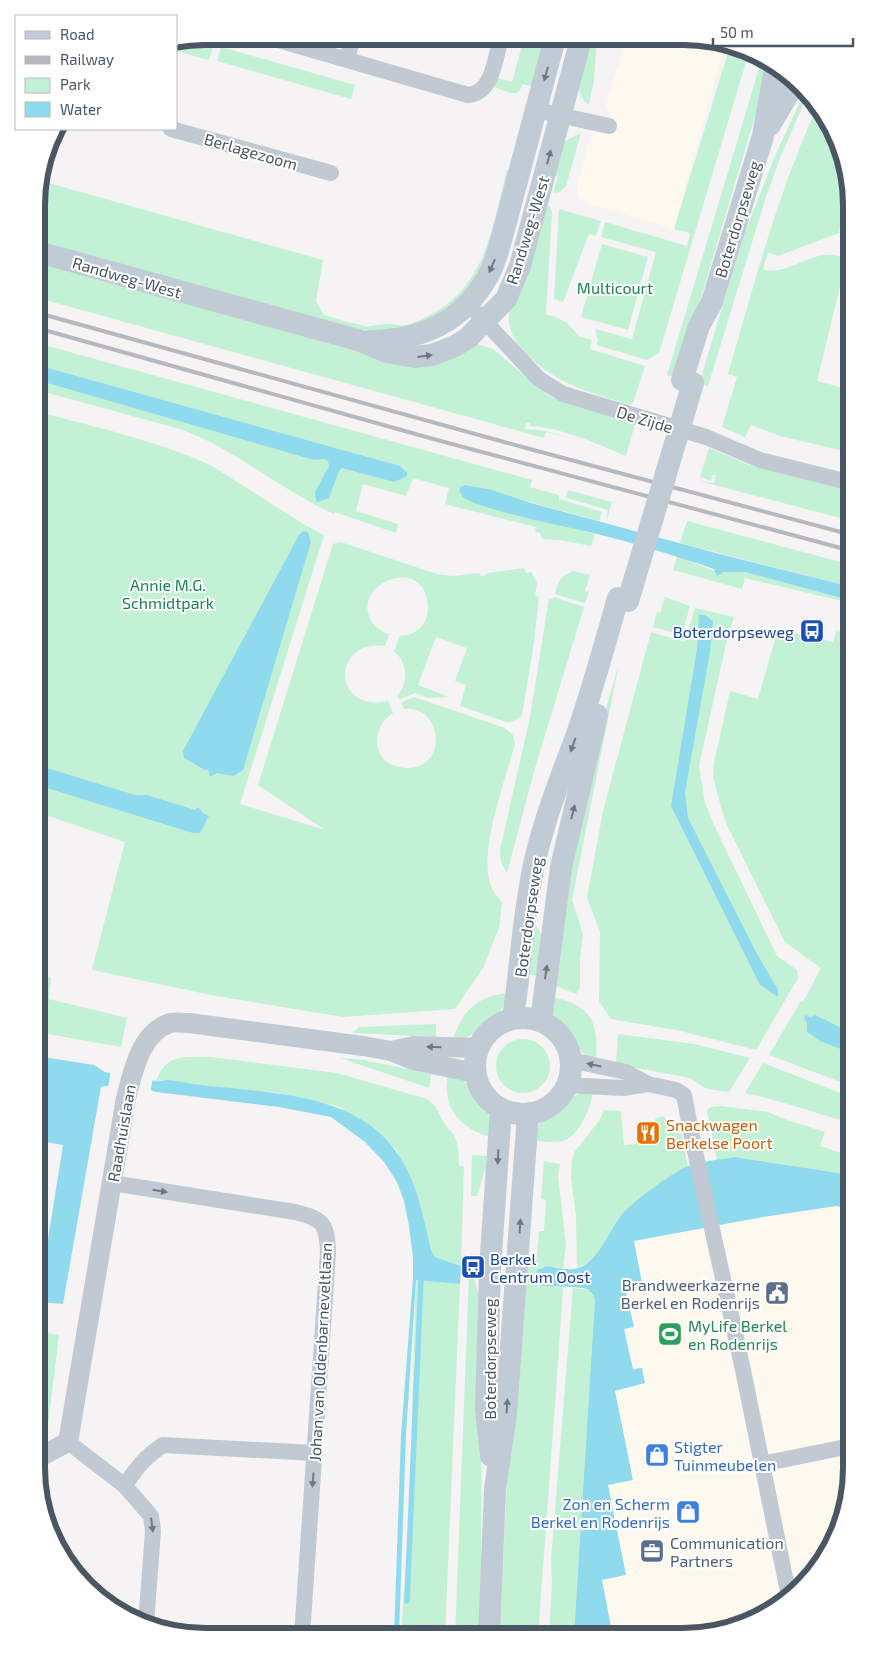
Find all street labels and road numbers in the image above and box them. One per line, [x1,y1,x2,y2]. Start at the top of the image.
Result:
street label: Berlagezoom [202,129,300,173]
street label: Boterdorpseweg [710,158,764,280]
street label: Randweg-West [501,173,553,287]
street label: Randweg-West [70,252,184,302]
street label: De Zijde [614,401,675,437]
street label: Boterdorpseweg [510,856,546,978]
street label: Raadhuislaan [103,1083,139,1183]
street label: Johan van Oldenbarneveltlaan [305,1242,335,1462]
street label: Boterdorpseweg [480,1298,499,1420]

